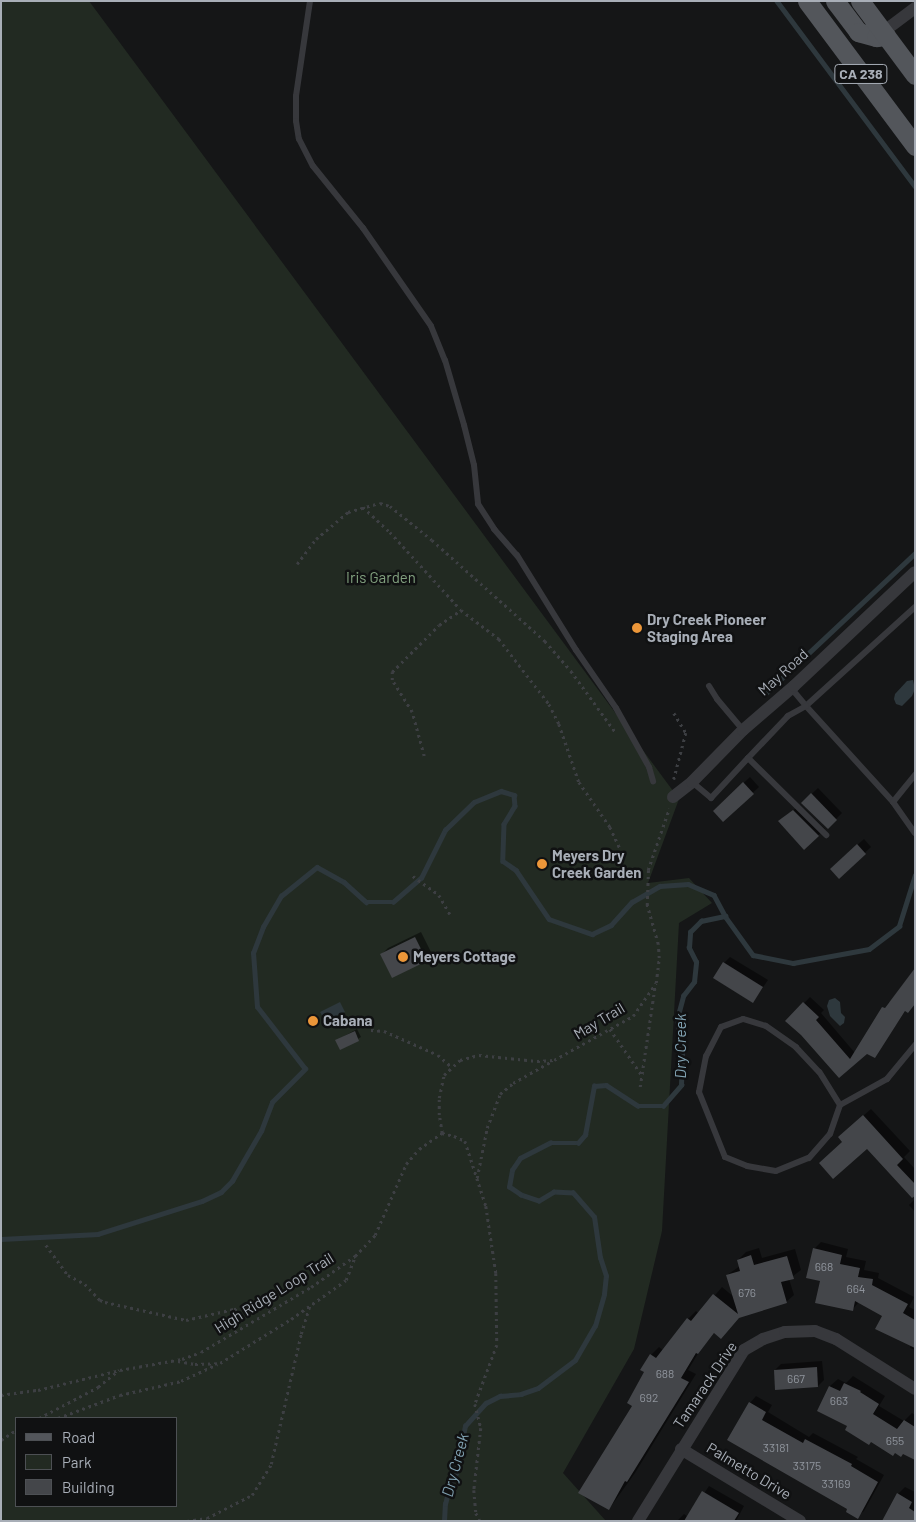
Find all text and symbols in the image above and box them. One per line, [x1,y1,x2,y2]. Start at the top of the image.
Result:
road number: CA 238 [834,62,888,86]
park label: Iris Garden [346,569,416,587]
place label: Dry Creek Pioneer Staging Area [647,610,766,645]
marker: Dry Creek Pioneer Staging Area [631,622,643,634]
street label: May Road [754,645,812,699]
place label: Meyers Dry Creek Garden [552,846,642,881]
marker: Meyers Dry Creek Garden [536,858,548,870]
place label: Meyers Cottage [413,948,516,966]
marker: Meyers Cottage [397,951,409,963]
street label: May Trail [570,999,628,1043]
place label: Cabana [323,1012,373,1030]
water label: Dry Creek [670,1013,690,1079]
marker: Cabana [307,1015,319,1027]
street label: High Ridge Loop Trail [211,1249,337,1337]
house number: 668 [815,1260,833,1274]
house number: 664 [847,1282,865,1296]
house number: 676 [738,1286,756,1300]
street label: Tamarack Drive [669,1338,741,1432]
house number: 688 [656,1367,674,1381]
house number: 667 [787,1372,805,1386]
house number: 692 [640,1391,658,1405]
house number: 663 [830,1394,848,1408]
legend [15,1417,178,1507]
text: Road [62,1428,95,1446]
water label: Dry Creek [437,1431,473,1499]
house number: 655 [886,1434,904,1448]
street label: Palmetto Drive [703,1439,795,1503]
house number: 33181 [763,1441,789,1455]
text: Park [62,1453,91,1471]
house number: 33175 [793,1459,821,1473]
house number: 33169 [822,1477,850,1491]
text: Building [62,1478,115,1496]

